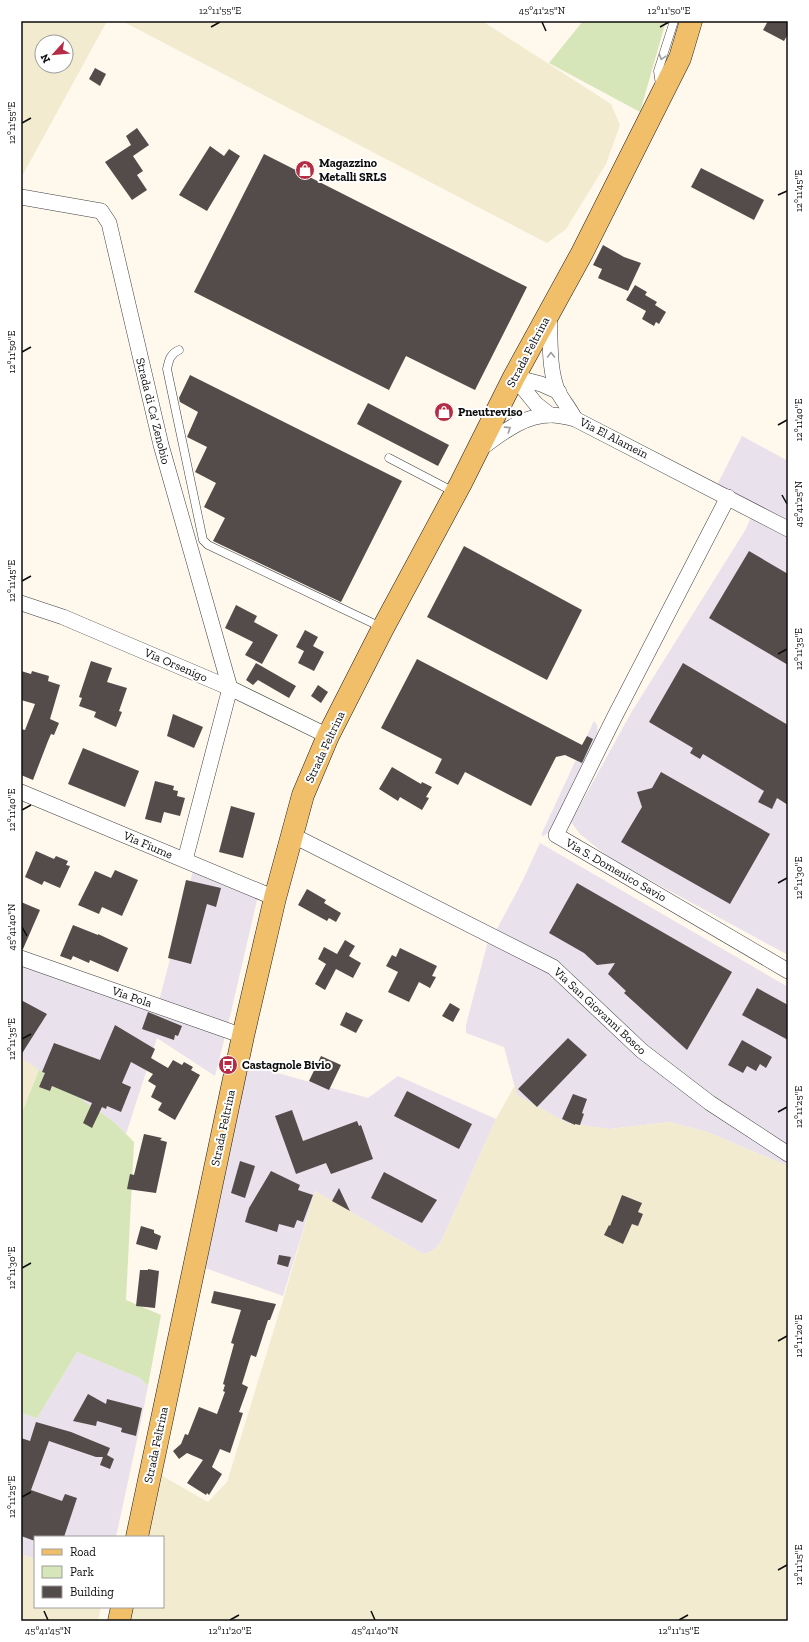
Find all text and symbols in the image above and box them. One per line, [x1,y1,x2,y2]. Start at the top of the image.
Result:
text: 12°11'55"E [199,5,241,17]
text: 45°41'25"N [519,5,566,17]
text: 12°11'50"E [648,5,691,17]
north arrow [34,34,74,74]
text: N [38,51,53,65]
one-way arrow [658,54,667,61]
text: 12°11'55"E [6,102,18,144]
place label: Magazzino Metalli SRLS [319,156,387,184]
shop icon: Magazzino Metalli SRLS [294,159,316,181]
text: 12°11'45"E [793,170,805,212]
street label: Strada Feltrina [504,314,552,390]
text: 12°11'50"E [6,330,18,373]
one-way arrow [547,352,555,358]
street label: Strada di Ca' Zenobio [133,356,173,466]
text: 12°11'40"E [793,399,805,441]
shop icon: Pneutreviso [433,401,455,423]
place label: Pneutreviso [458,405,523,419]
street label: Via El Alamein [577,414,651,461]
one-way arrow [504,426,511,434]
text: 45°41'25"N [793,480,805,527]
text: 12°11'45"E [6,560,18,602]
text: 12°11'35"E [793,628,805,670]
street label: Via Orsenigo [141,645,210,685]
street label: Strada Feltrina [302,709,348,785]
text: 12°11'40"E [6,789,18,831]
street label: Via Fiume [120,828,175,862]
street label: Via S. Domenico Savio [562,835,669,905]
text: 12°11'30"E [793,857,805,899]
text: 45°41'40"N [6,903,18,950]
street label: Via San Giovanni Bosco [550,964,649,1057]
street label: Via Pola [109,983,154,1010]
text: 12°11'35"E [6,1018,18,1060]
bus stop icon: Castagnole Bivio [217,1054,239,1076]
place label: Castagnole Bivio [242,1058,332,1072]
text: 12°11'25"E [793,1086,805,1128]
street label: Strada Feltrina [208,1088,238,1167]
text: 12°11'30"E [6,1247,18,1289]
text: 12°11'20"E [793,1314,805,1357]
street label: Strada Feltrina [141,1405,171,1484]
text: 12°11'25"E [6,1476,18,1518]
legend [34,1536,164,1608]
text: 12°11'15"E [793,1544,805,1585]
text: Road [70,1545,96,1559]
text: Park [70,1565,95,1579]
text: Building [70,1585,114,1599]
text: 45°41'45"N [25,1625,72,1637]
text: 12°11'20"E [209,1625,252,1637]
text: 45°41'40"N [352,1625,399,1637]
text: 12°11'15"E [659,1625,700,1637]

